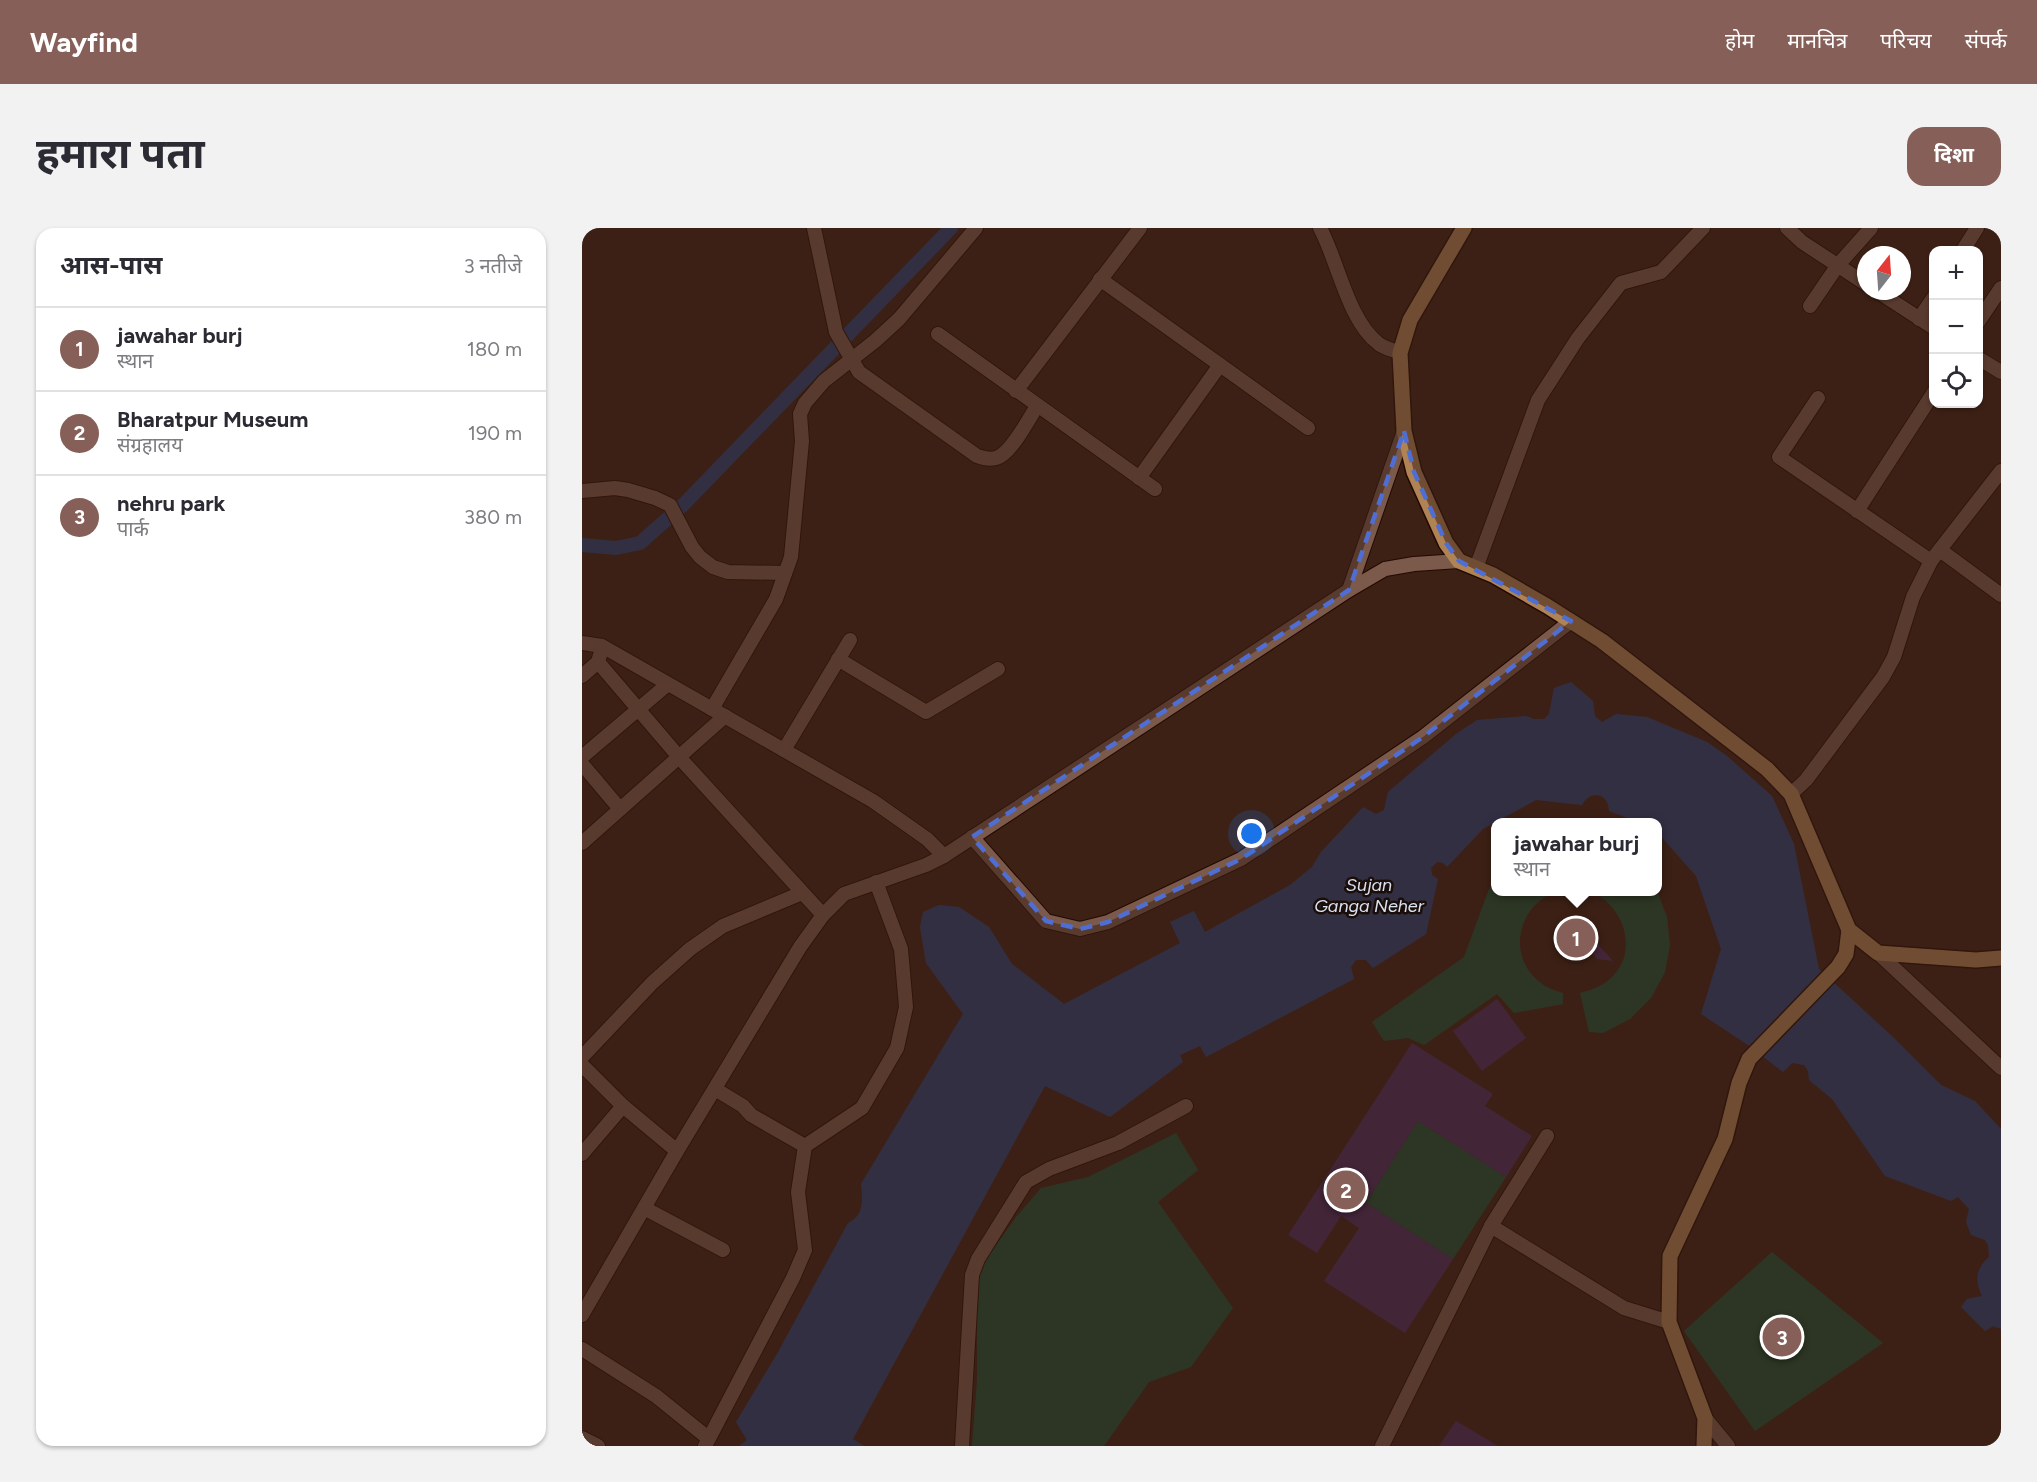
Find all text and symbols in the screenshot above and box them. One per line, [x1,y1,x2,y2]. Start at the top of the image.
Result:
text: Wayfind [30,25,138,59]
text: होम [1725,28,1754,53]
text: मानचित्र [1787,28,1847,53]
text: परिचय [1880,28,1932,53]
text: संपर्क [1965,28,2007,53]
button: दिशा [1907,127,2001,186]
text: हमारा पता [36,128,205,179]
north arrow [1857,246,1911,300]
map controls [1929,246,1983,408]
button: + [1929,246,1983,300]
text: आस-पास [60,249,162,281]
text: 3 नतीजे [464,254,522,278]
button: − [1929,300,1983,354]
text: jawahar burj [117,322,243,349]
text: 1 [75,337,84,361]
text: 180 m [467,337,522,361]
text: स्थान [117,349,153,373]
button: locate [1929,354,1983,408]
text: Bharatpur Museum [117,406,308,433]
text: 2 [74,421,85,445]
text: 190 m [468,421,522,445]
text: संग्रहालय [117,433,183,457]
text: nehru park [117,490,225,517]
text: 3 [74,505,85,529]
text: 380 m [464,505,522,529]
text: पार्क [117,517,149,541]
popup [1491,818,1662,896]
your location [1237,819,1266,848]
text: jawahar burj [1514,830,1639,857]
text: स्थान [1514,857,1550,881]
water label: Sujan Ganga Neher [1314,874,1425,917]
pin: 1 [1556,916,1596,960]
pin: 2 [1326,1168,1365,1212]
pin: 3 [1762,1314,1802,1360]

